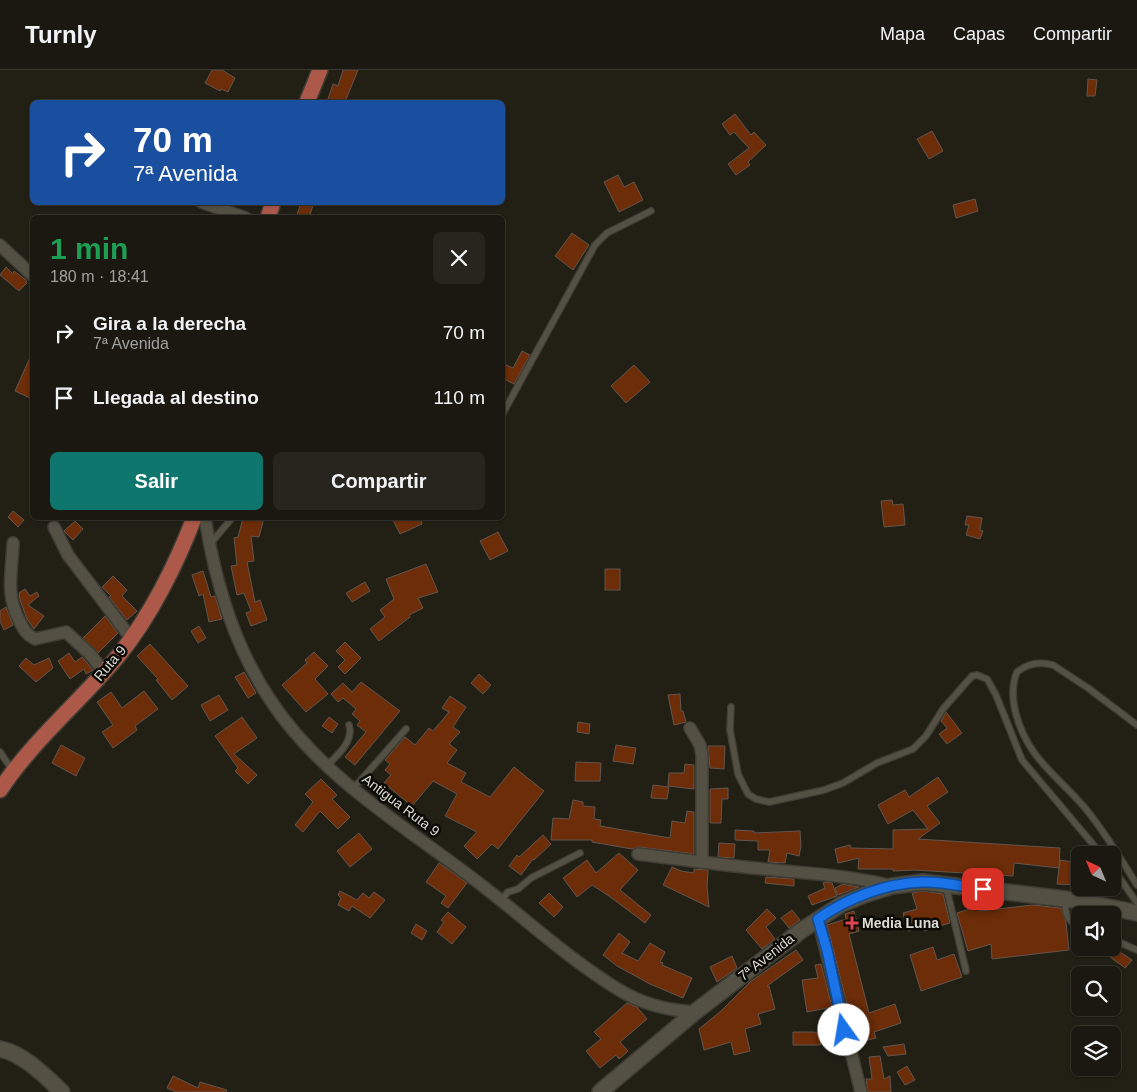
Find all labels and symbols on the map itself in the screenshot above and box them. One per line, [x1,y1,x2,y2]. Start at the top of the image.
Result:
street label: Ruta 9 [91,642,130,684]
street label: Antigua Ruta 9 [359,771,443,839]
north arrow [1071,846,1121,896]
pin [962,868,1004,910]
place label: Media Luna [862,915,939,931]
marker: Media Luna [846,917,858,929]
street label: 7ª Avenida [735,930,797,984]
position arrow [817,1003,869,1055]

